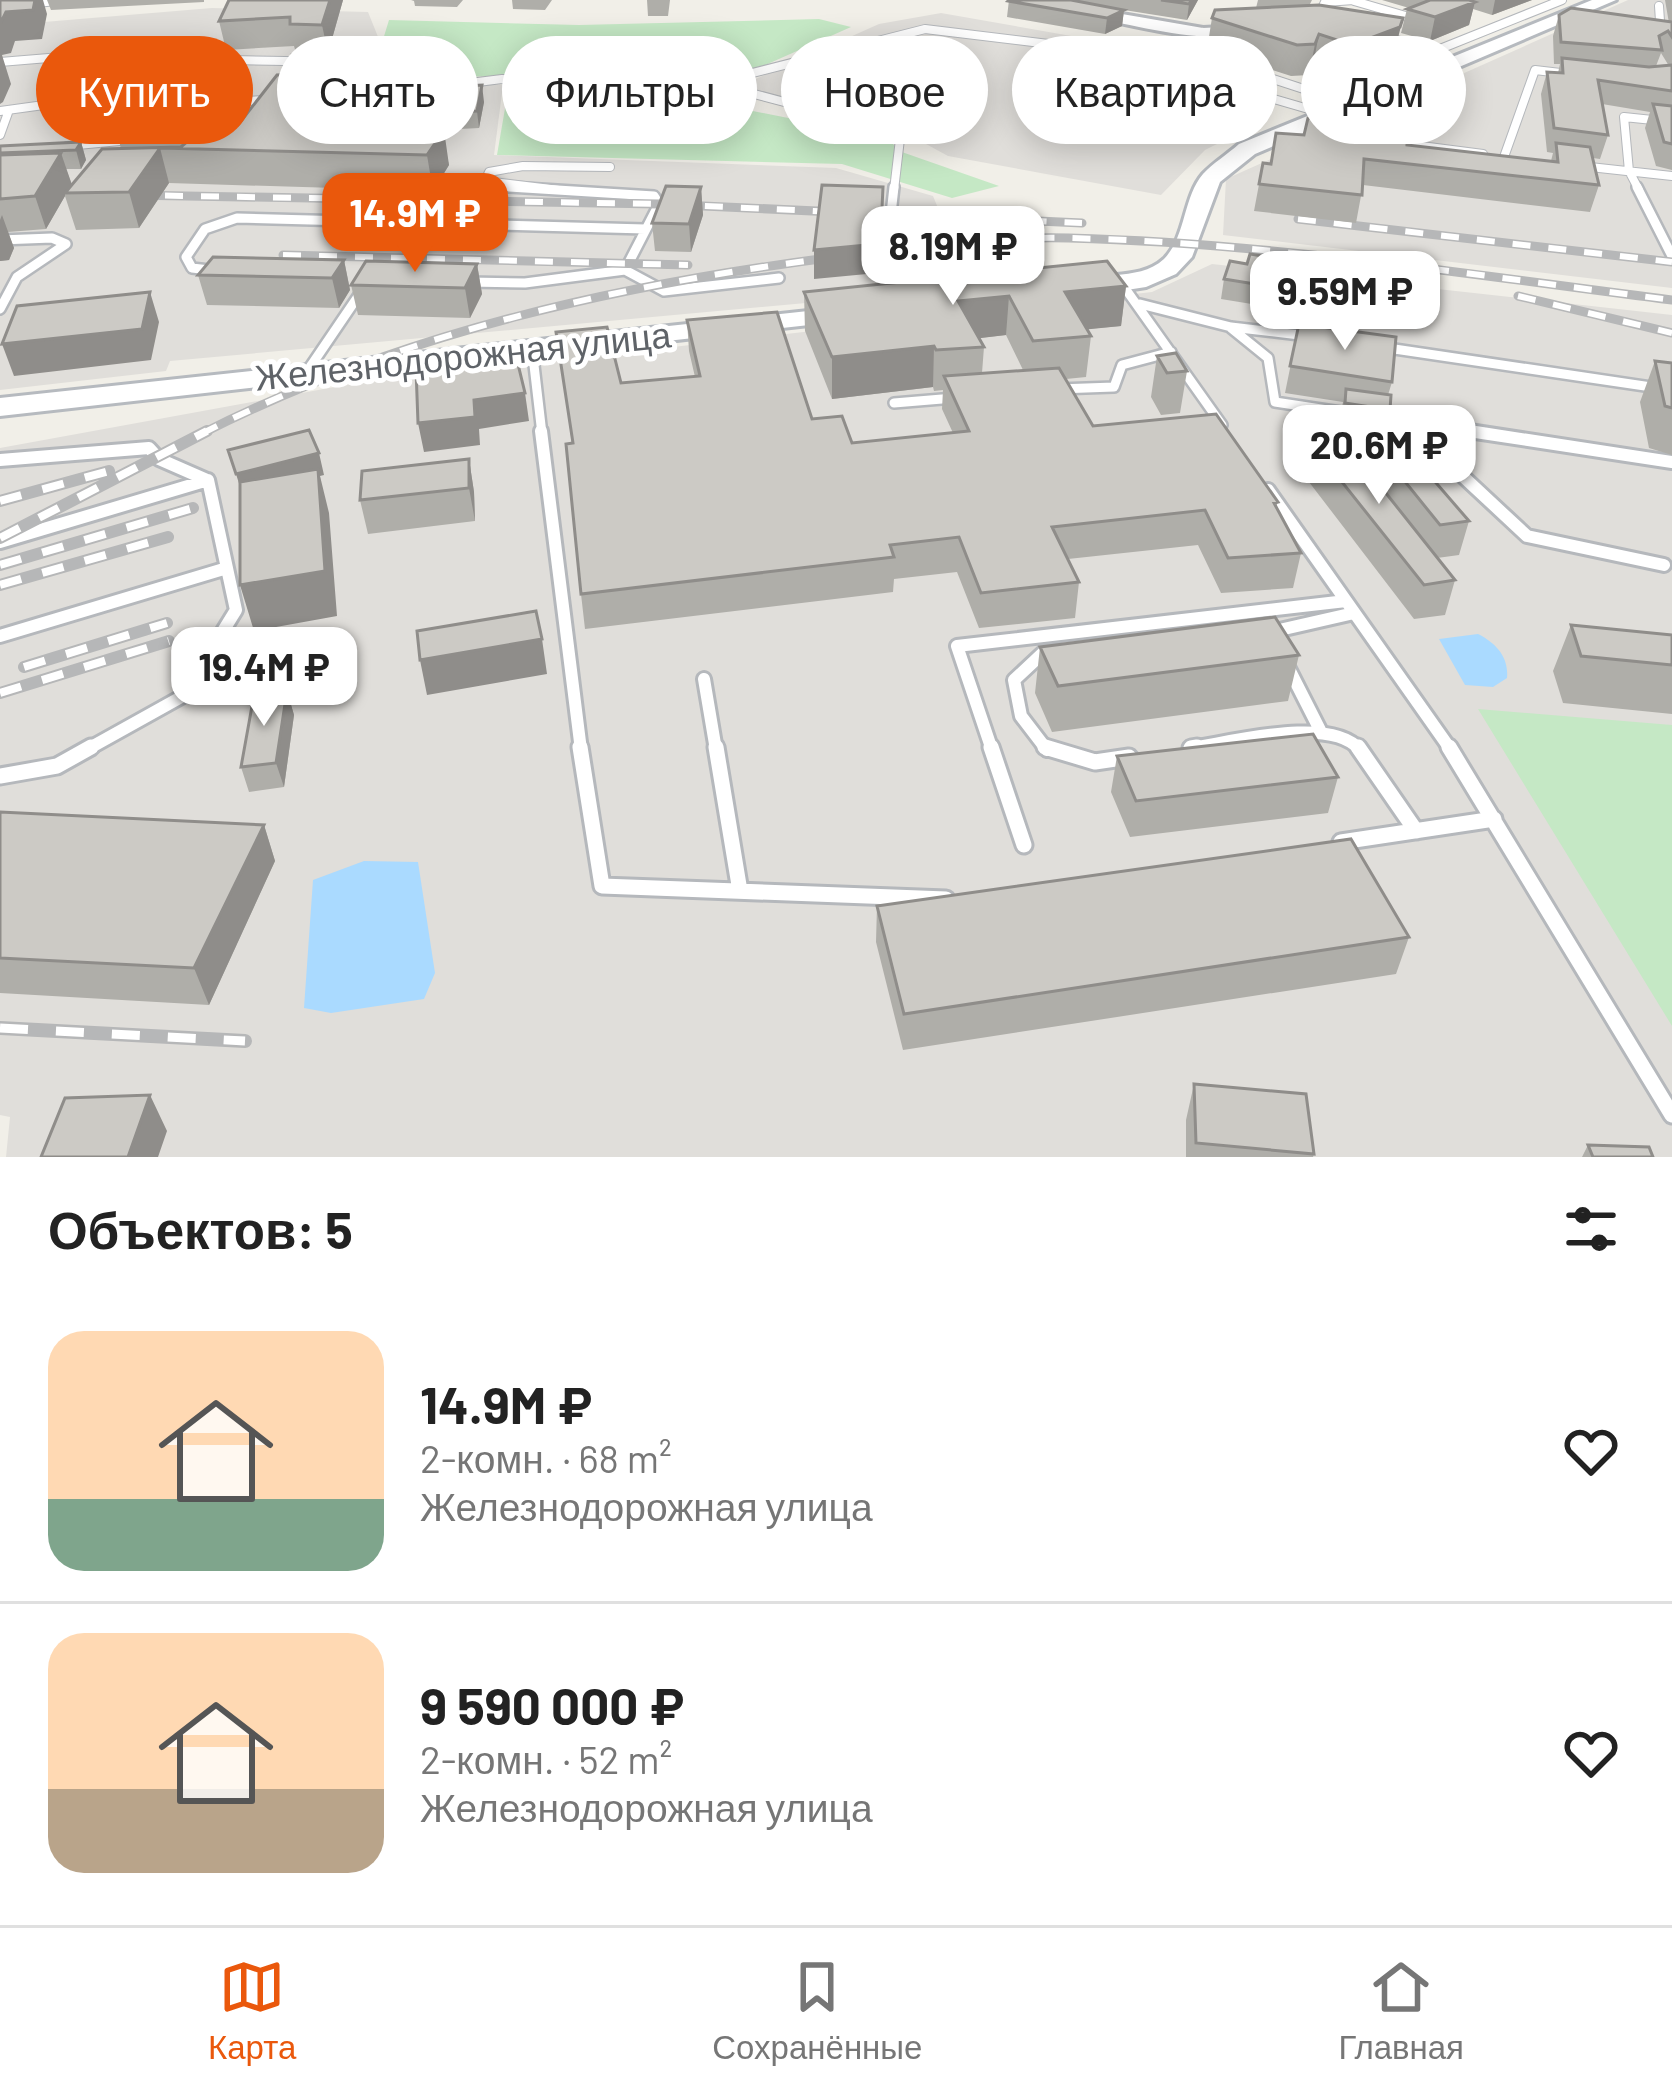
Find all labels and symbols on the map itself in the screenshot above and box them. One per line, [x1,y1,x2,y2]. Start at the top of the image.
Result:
pin: 14.9M ₽ [304,173,526,275]
pin: 8.19M ₽ [842,206,1064,308]
pin: 9.59M ₽ [1234,251,1456,353]
street label: Железнодорожная улица [253,311,674,399]
pin: 20.6M ₽ [1268,405,1490,507]
pin: 19.4M ₽ [153,627,375,729]

